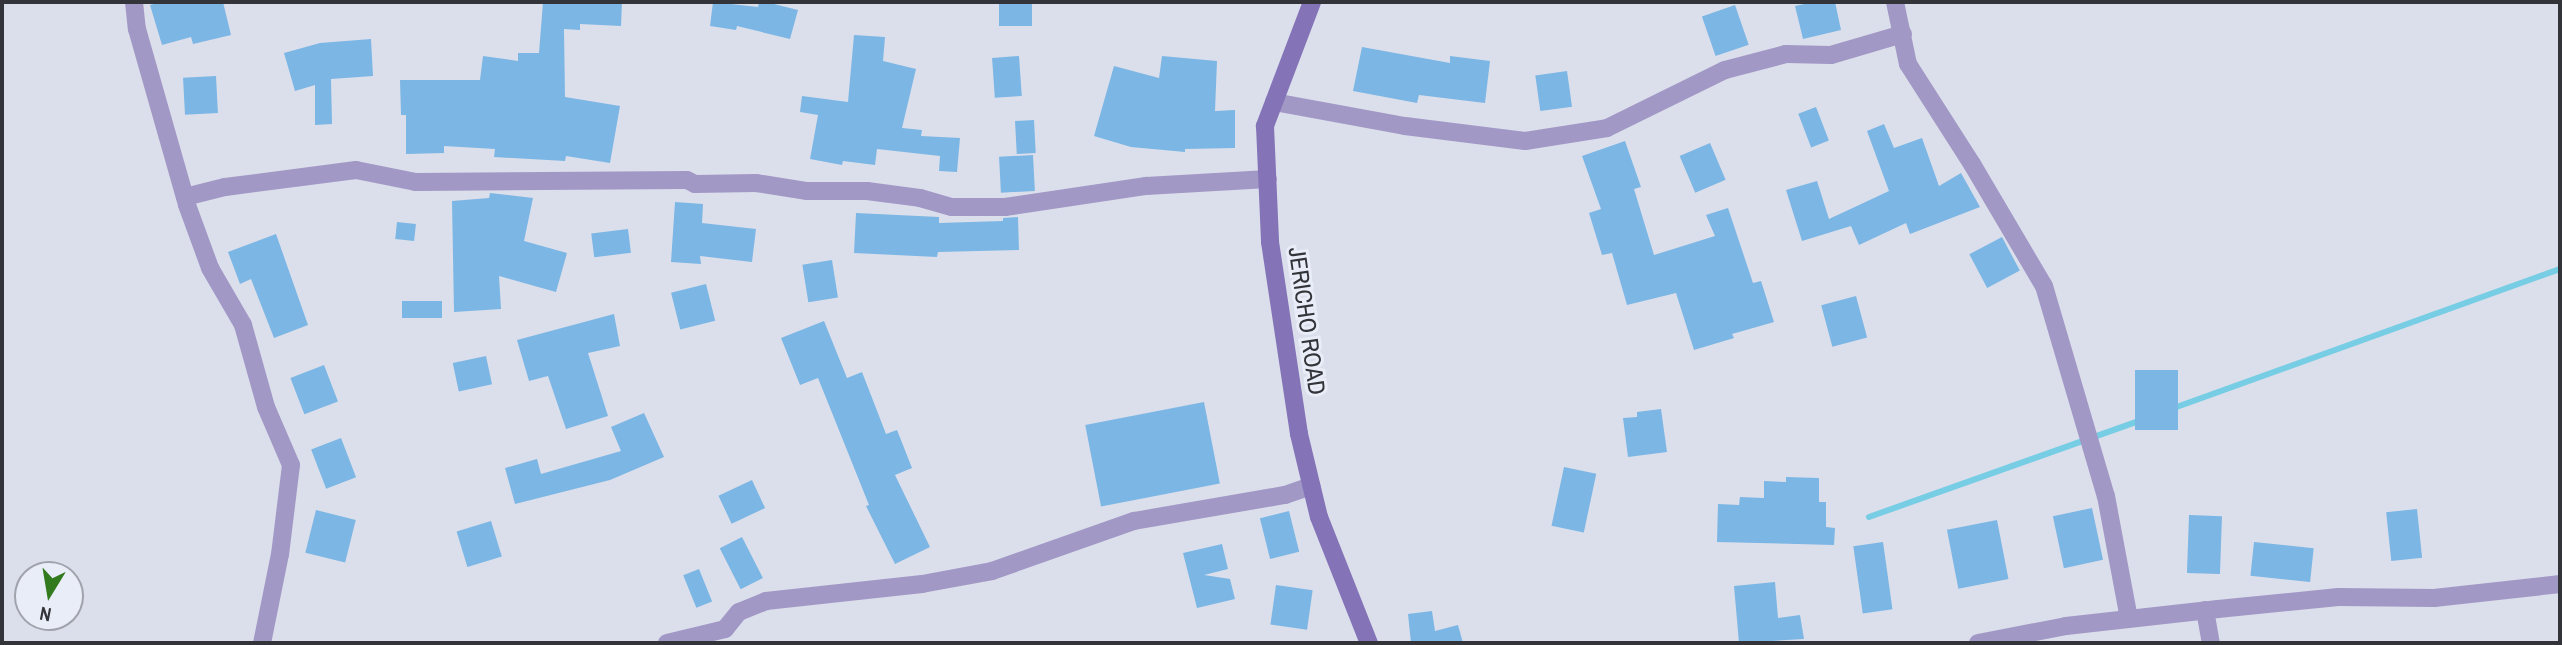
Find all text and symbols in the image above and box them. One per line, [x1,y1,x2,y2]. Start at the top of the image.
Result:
street label: JERICHO ROAD [1282,245,1332,397]
north arrow [14,561,84,631]
text: N [37,601,53,628]

